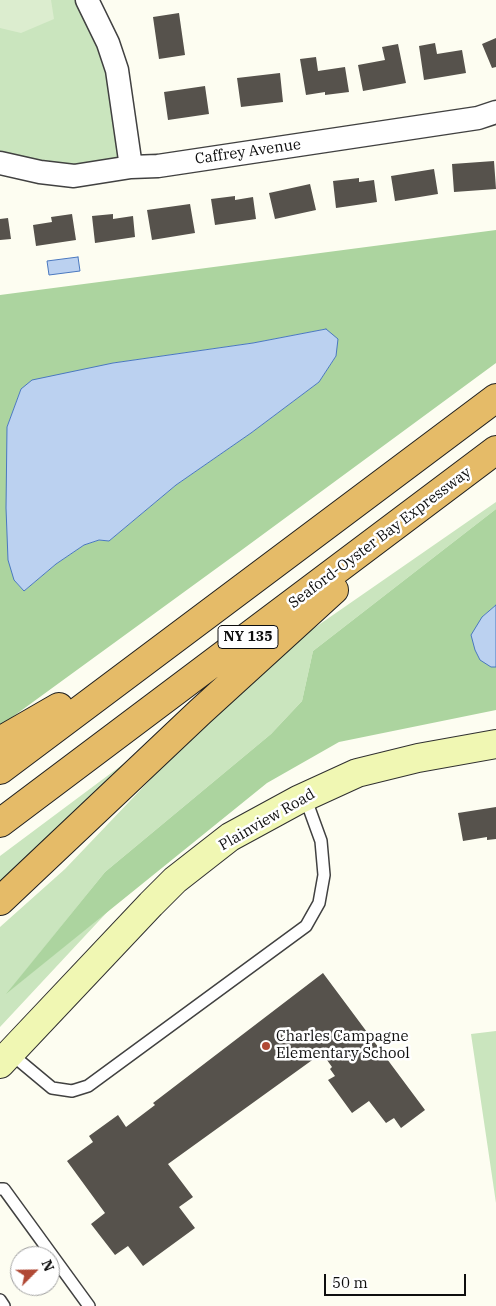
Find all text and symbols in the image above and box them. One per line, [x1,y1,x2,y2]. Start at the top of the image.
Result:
street label: Caffrey Avenue [194,136,302,168]
street label: Seaford-Oyster Bay Expressway [285,464,475,612]
road number: NY 135 [218,626,278,649]
street label: Plainview Road [216,785,318,855]
place label: Charles Campagne Elementary School [276,1028,410,1063]
marker: Charles Campagne Elementary School [260,1040,272,1052]
north arrow [10,1246,60,1296]
text: N [37,1257,58,1274]
scale bar [326,1264,468,1296]
text: 50 m [332,1273,368,1292]

